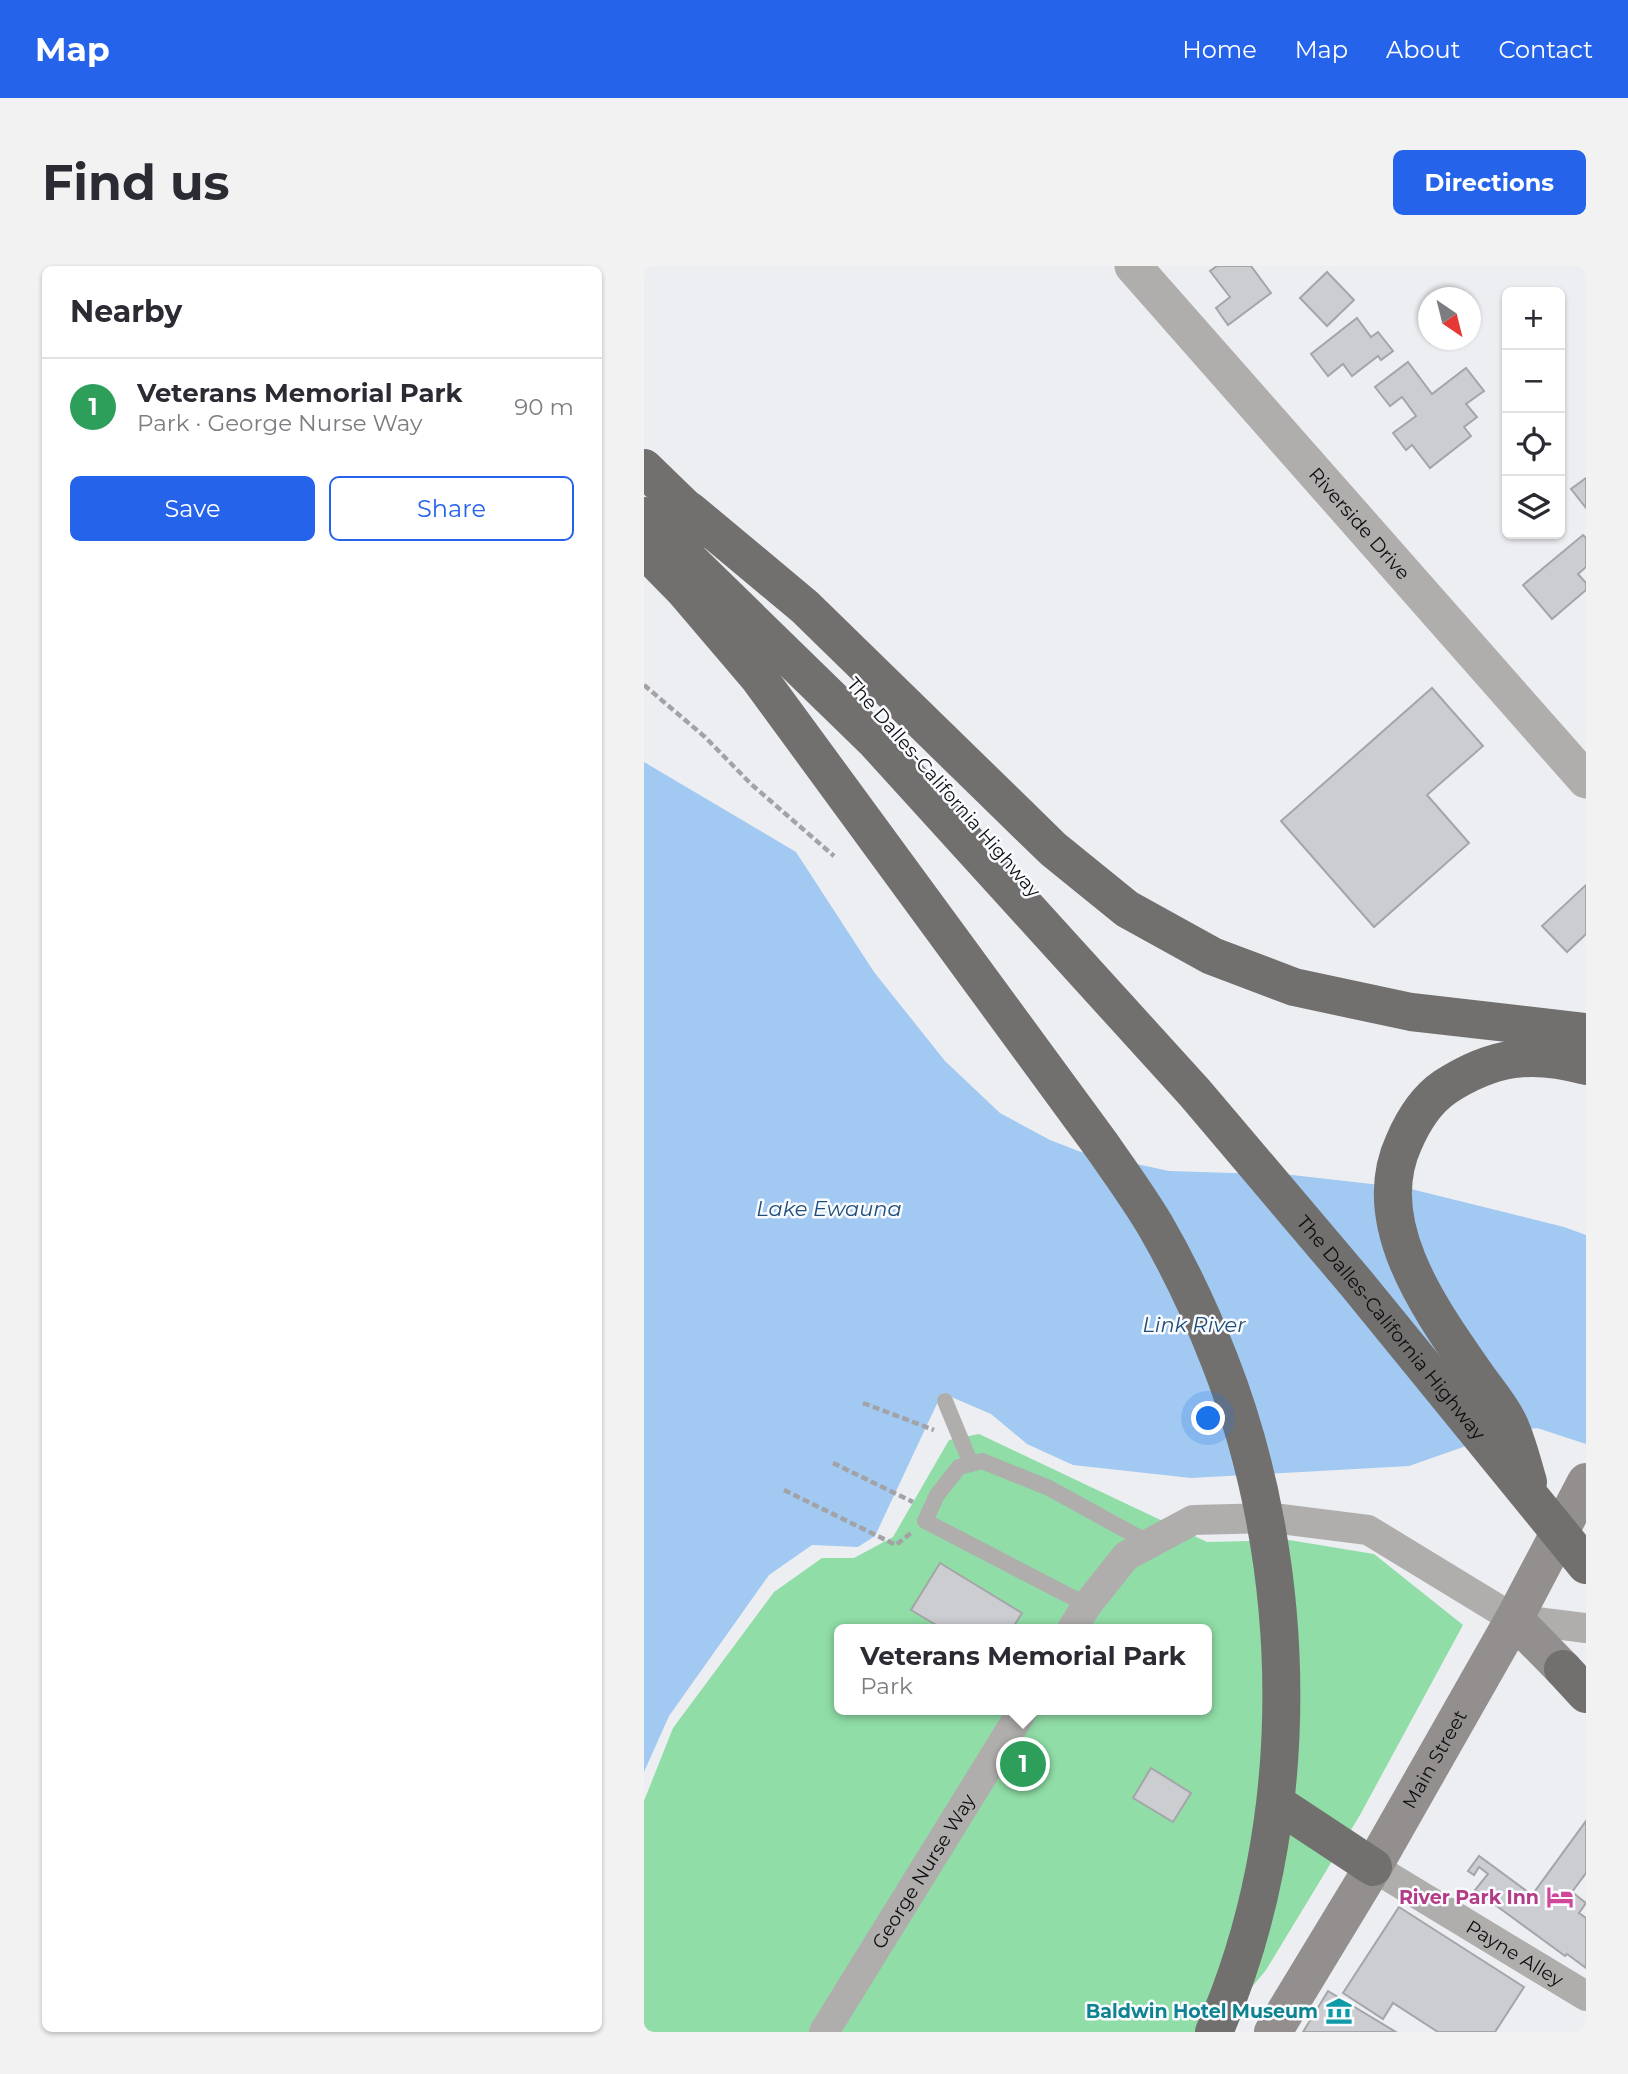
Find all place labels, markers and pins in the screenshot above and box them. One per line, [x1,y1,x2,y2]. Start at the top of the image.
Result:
pin: 1 [1000,1738,1046,1790]
hotel icon: River Park Inn [1545,1882,1575,1912]
place label: River Park Inn [1399,1886,1539,1909]
museum icon: Baldwin Hotel Museum [1324,1996,1354,2026]
place label: Baldwin Hotel Museum [1086,2000,1318,2023]

